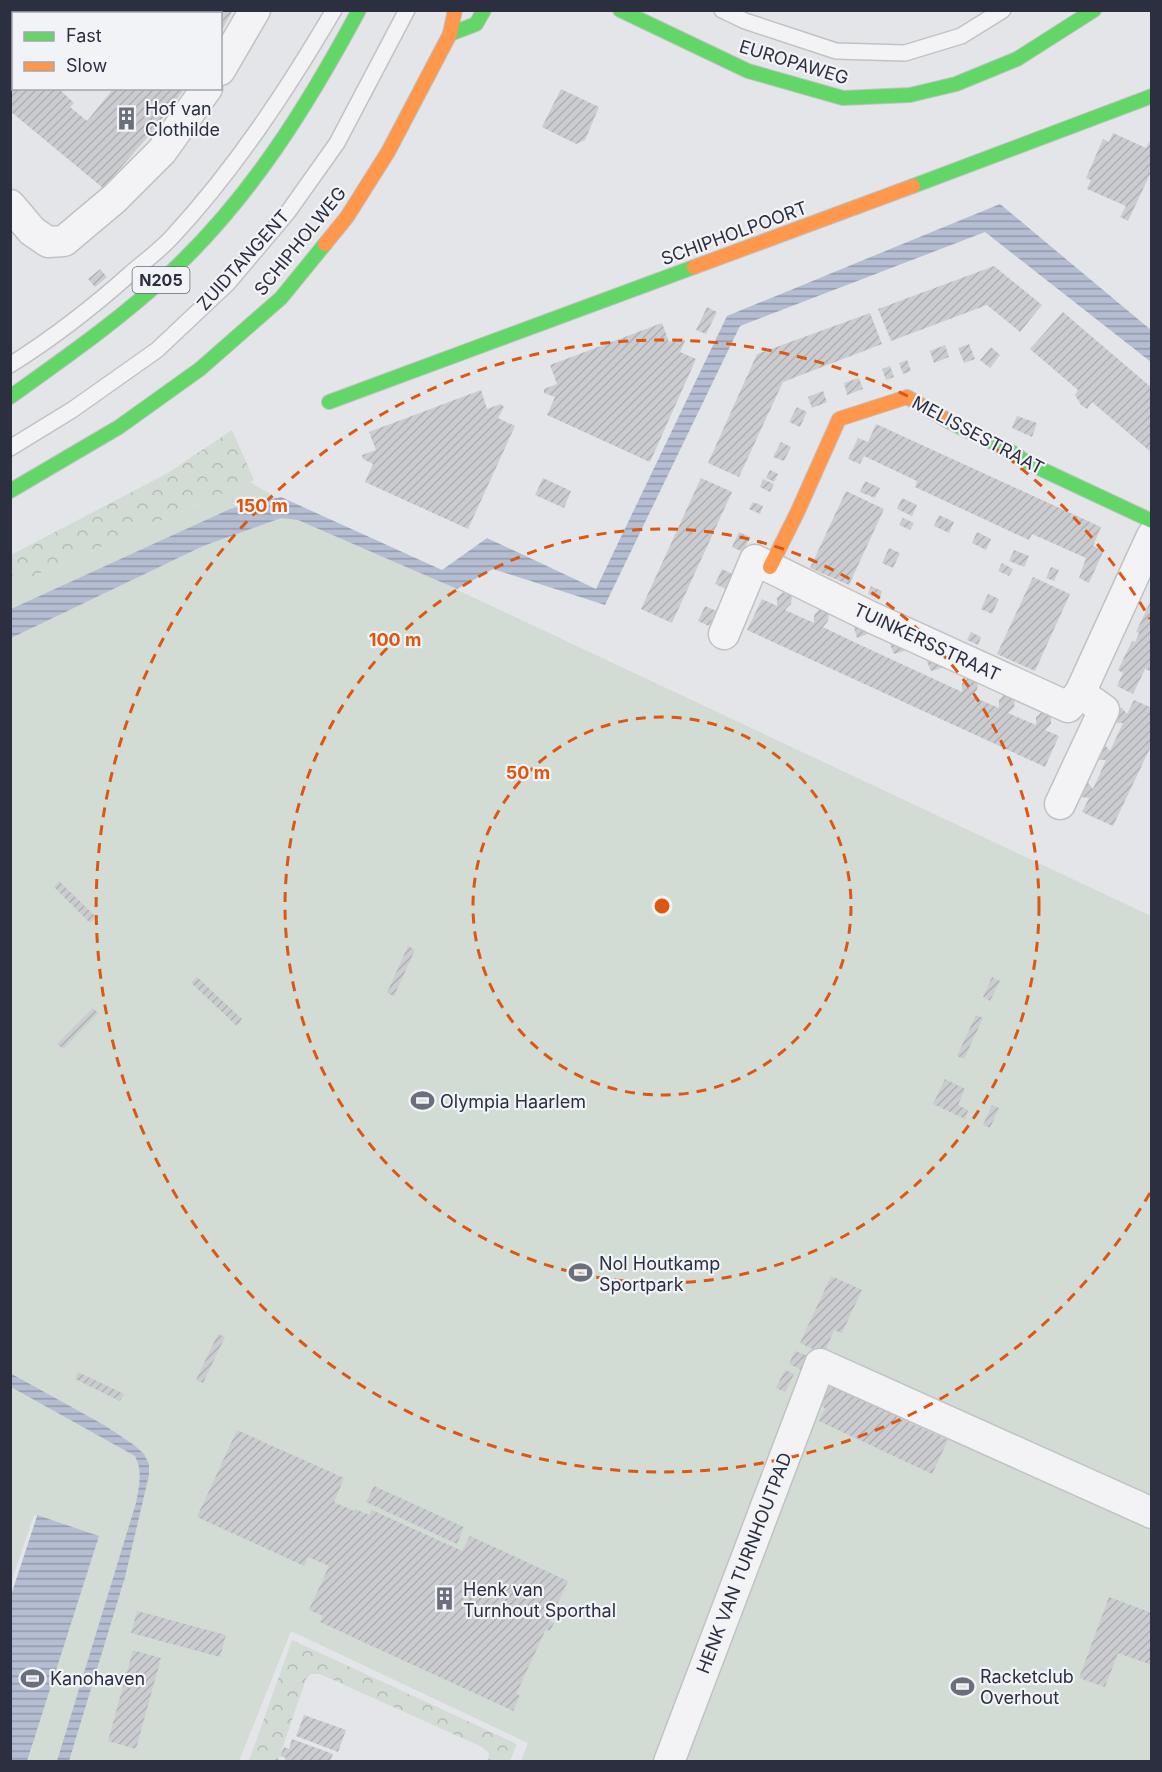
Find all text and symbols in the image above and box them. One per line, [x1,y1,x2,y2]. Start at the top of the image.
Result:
legend [12,12,222,90]
text: Fast [66,25,102,46]
street label: EUROPAWEG [737,35,851,89]
text: Slow [66,55,107,76]
place label: Hof van Clothilde [145,98,220,140]
building icon: Hof van Clothilde [114,105,140,131]
street label: SCHIPHOLWEG [250,182,350,300]
street label: SCHIPHOLPOORT [658,197,810,269]
street label: ZUIDTANGENT [193,206,293,314]
road number: N205 [132,267,190,293]
street label: MELISSESTRAAT [909,391,1047,479]
text: 150 m [236,495,288,516]
street label: TUINKERSSTRAAT [850,599,1004,685]
text: 100 m [369,629,421,650]
text: 50 m [506,762,550,783]
centre of rings [652,896,672,916]
sports icon: Olympia Haarlem [409,1088,435,1114]
place label: Olympia Haarlem [440,1091,586,1112]
place label: Nol Houtkamp Sportpark [599,1253,720,1295]
sports icon: Nol Houtkamp Sportpark [568,1260,594,1286]
street label: HENK VAN TURNHOUTPAD [692,1450,796,1676]
place label: Henk van Turnhout Sporthal [463,1579,616,1621]
building icon: Henk van Turnhout Sporthal [432,1586,458,1612]
sports icon: Kanohaven [19,1665,45,1691]
place label: Racketclub Overhout [980,1666,1074,1708]
place label: Kanohaven [50,1668,145,1689]
sports icon: Racketclub Overhout [949,1673,975,1699]

